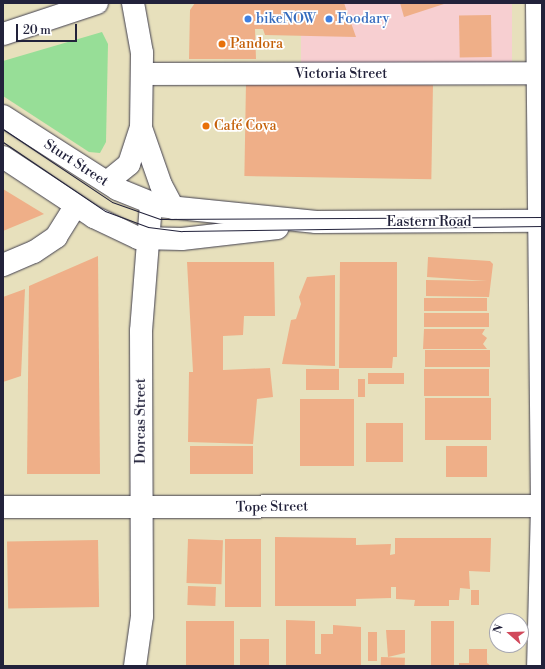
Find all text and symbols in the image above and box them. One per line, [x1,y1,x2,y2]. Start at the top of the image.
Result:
place label: bikeNOW [256,11,316,27]
place label: Foodary [337,11,389,27]
marker: bikeNOW [243,14,253,24]
marker: Foodary [324,14,334,24]
scale bar [18,16,79,42]
text: 20 m [23,23,51,38]
place label: Pandora [230,36,283,52]
marker: Pandora [217,39,227,49]
street label: Victoria Street [295,66,387,82]
place label: Café Cova [214,118,277,134]
marker: Café Cova [201,121,211,131]
street label: Sturt Street [41,136,111,190]
street label: Eastern Road [387,214,471,230]
street label: Dorcas Street [133,378,149,464]
street label: Tope Street [236,498,308,516]
north arrow [489,613,529,653]
text: N [491,623,507,636]

